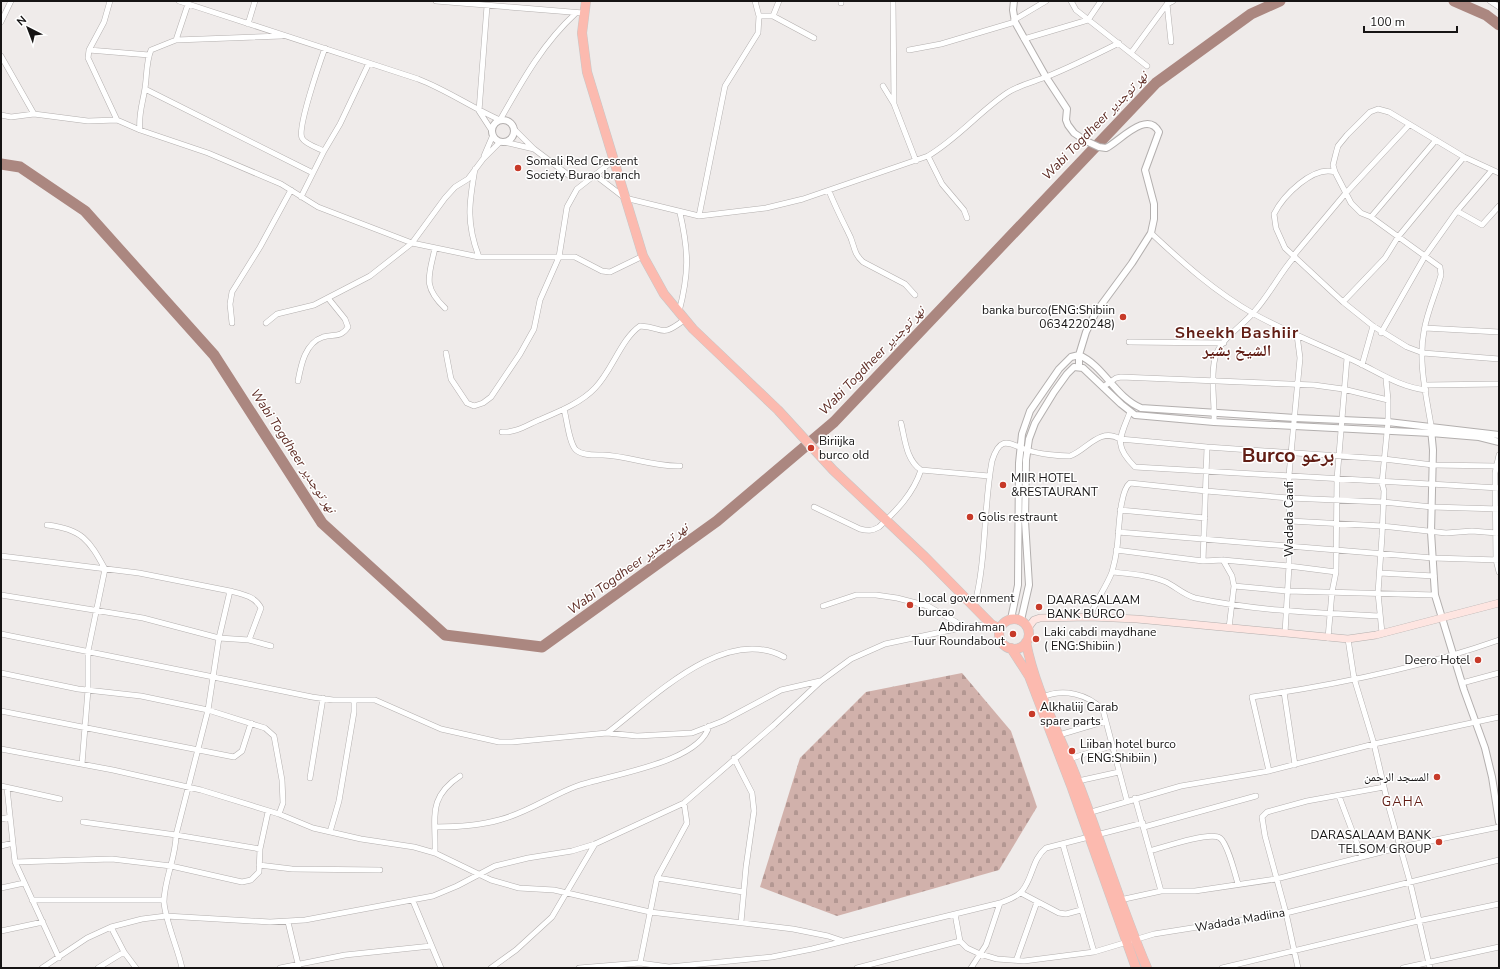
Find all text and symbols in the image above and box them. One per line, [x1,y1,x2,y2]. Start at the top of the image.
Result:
north arrow [8,8,48,48]
scale bar [1364,8,1457,34]
text: N [14,13,30,29]
text: 100 m [1370,14,1405,30]
water label: Wabi Togdheer نهر توجدير [1038,66,1153,184]
place label: Somali Red Crescent Society Burao branch [526,153,640,183]
marker: Somali Red Crescent Society Burao branch [513,163,523,173]
water label: Wabi Togdheer نهر توجدير [815,301,930,419]
place label: banka burco(ENG:Shibiin 0634220248) [982,302,1115,332]
marker: banka burco(ENG:Shibiin 0634220248) [1118,312,1128,322]
district label: Sheekh Bashiir الشيخ بشير [1175,322,1299,362]
water label: Wabi Togdheer نهر توجدير [246,385,341,518]
place label: Biriijka burco old [819,433,869,463]
district label: Burco برعو [1242,442,1334,469]
marker: Biriijka burco old [806,443,816,453]
place label: MIIR HOTEL &RESTAURANT [1011,470,1099,500]
marker: MIIR HOTEL &RESTAURANT [998,480,1008,490]
street label: Wadada Caafi [1281,481,1297,557]
place label: Golis restraunt [978,509,1058,525]
marker: Golis restraunt [965,512,975,522]
water label: Wabi Togdheer نهر توجدير [564,518,694,619]
place label: Local government burcao [918,590,1015,620]
place label: DAARASALAAM BANK BURCO [1047,592,1140,622]
marker: Local government burcao [905,600,915,610]
marker: DAARASALAAM BANK BURCO [1034,602,1044,612]
place label: Abdirahman Tuur Roundabout [912,619,1006,649]
place label: Laki cabdi maydhane ( ENG:Shibiin ) [1044,624,1157,654]
marker: Abdirahman Tuur Roundabout [1008,629,1018,639]
marker: Laki cabdi maydhane ( ENG:Shibiin ) [1031,634,1041,644]
place label: Deero Hotel [1405,652,1470,668]
marker: Deero Hotel [1473,655,1483,665]
place label: Alkhaliij Carab spare parts [1040,699,1118,729]
marker: Alkhaliij Carab spare parts [1027,709,1037,719]
place label: Liiban hotel burco ( ENG:Shibiin ) [1080,736,1176,766]
marker: Liiban hotel burco ( ENG:Shibiin ) [1067,746,1077,756]
place label: المسجد الرحمن [1364,769,1429,785]
marker: المسجد الرحمن [1432,772,1442,782]
district label: GAHA [1382,793,1424,811]
place label: DARASALAAM BANK TELSOM GROUP [1311,827,1431,857]
marker: DARASALAAM BANK TELSOM GROUP [1434,837,1444,847]
street label: Wadada Madiina [1194,904,1286,936]

